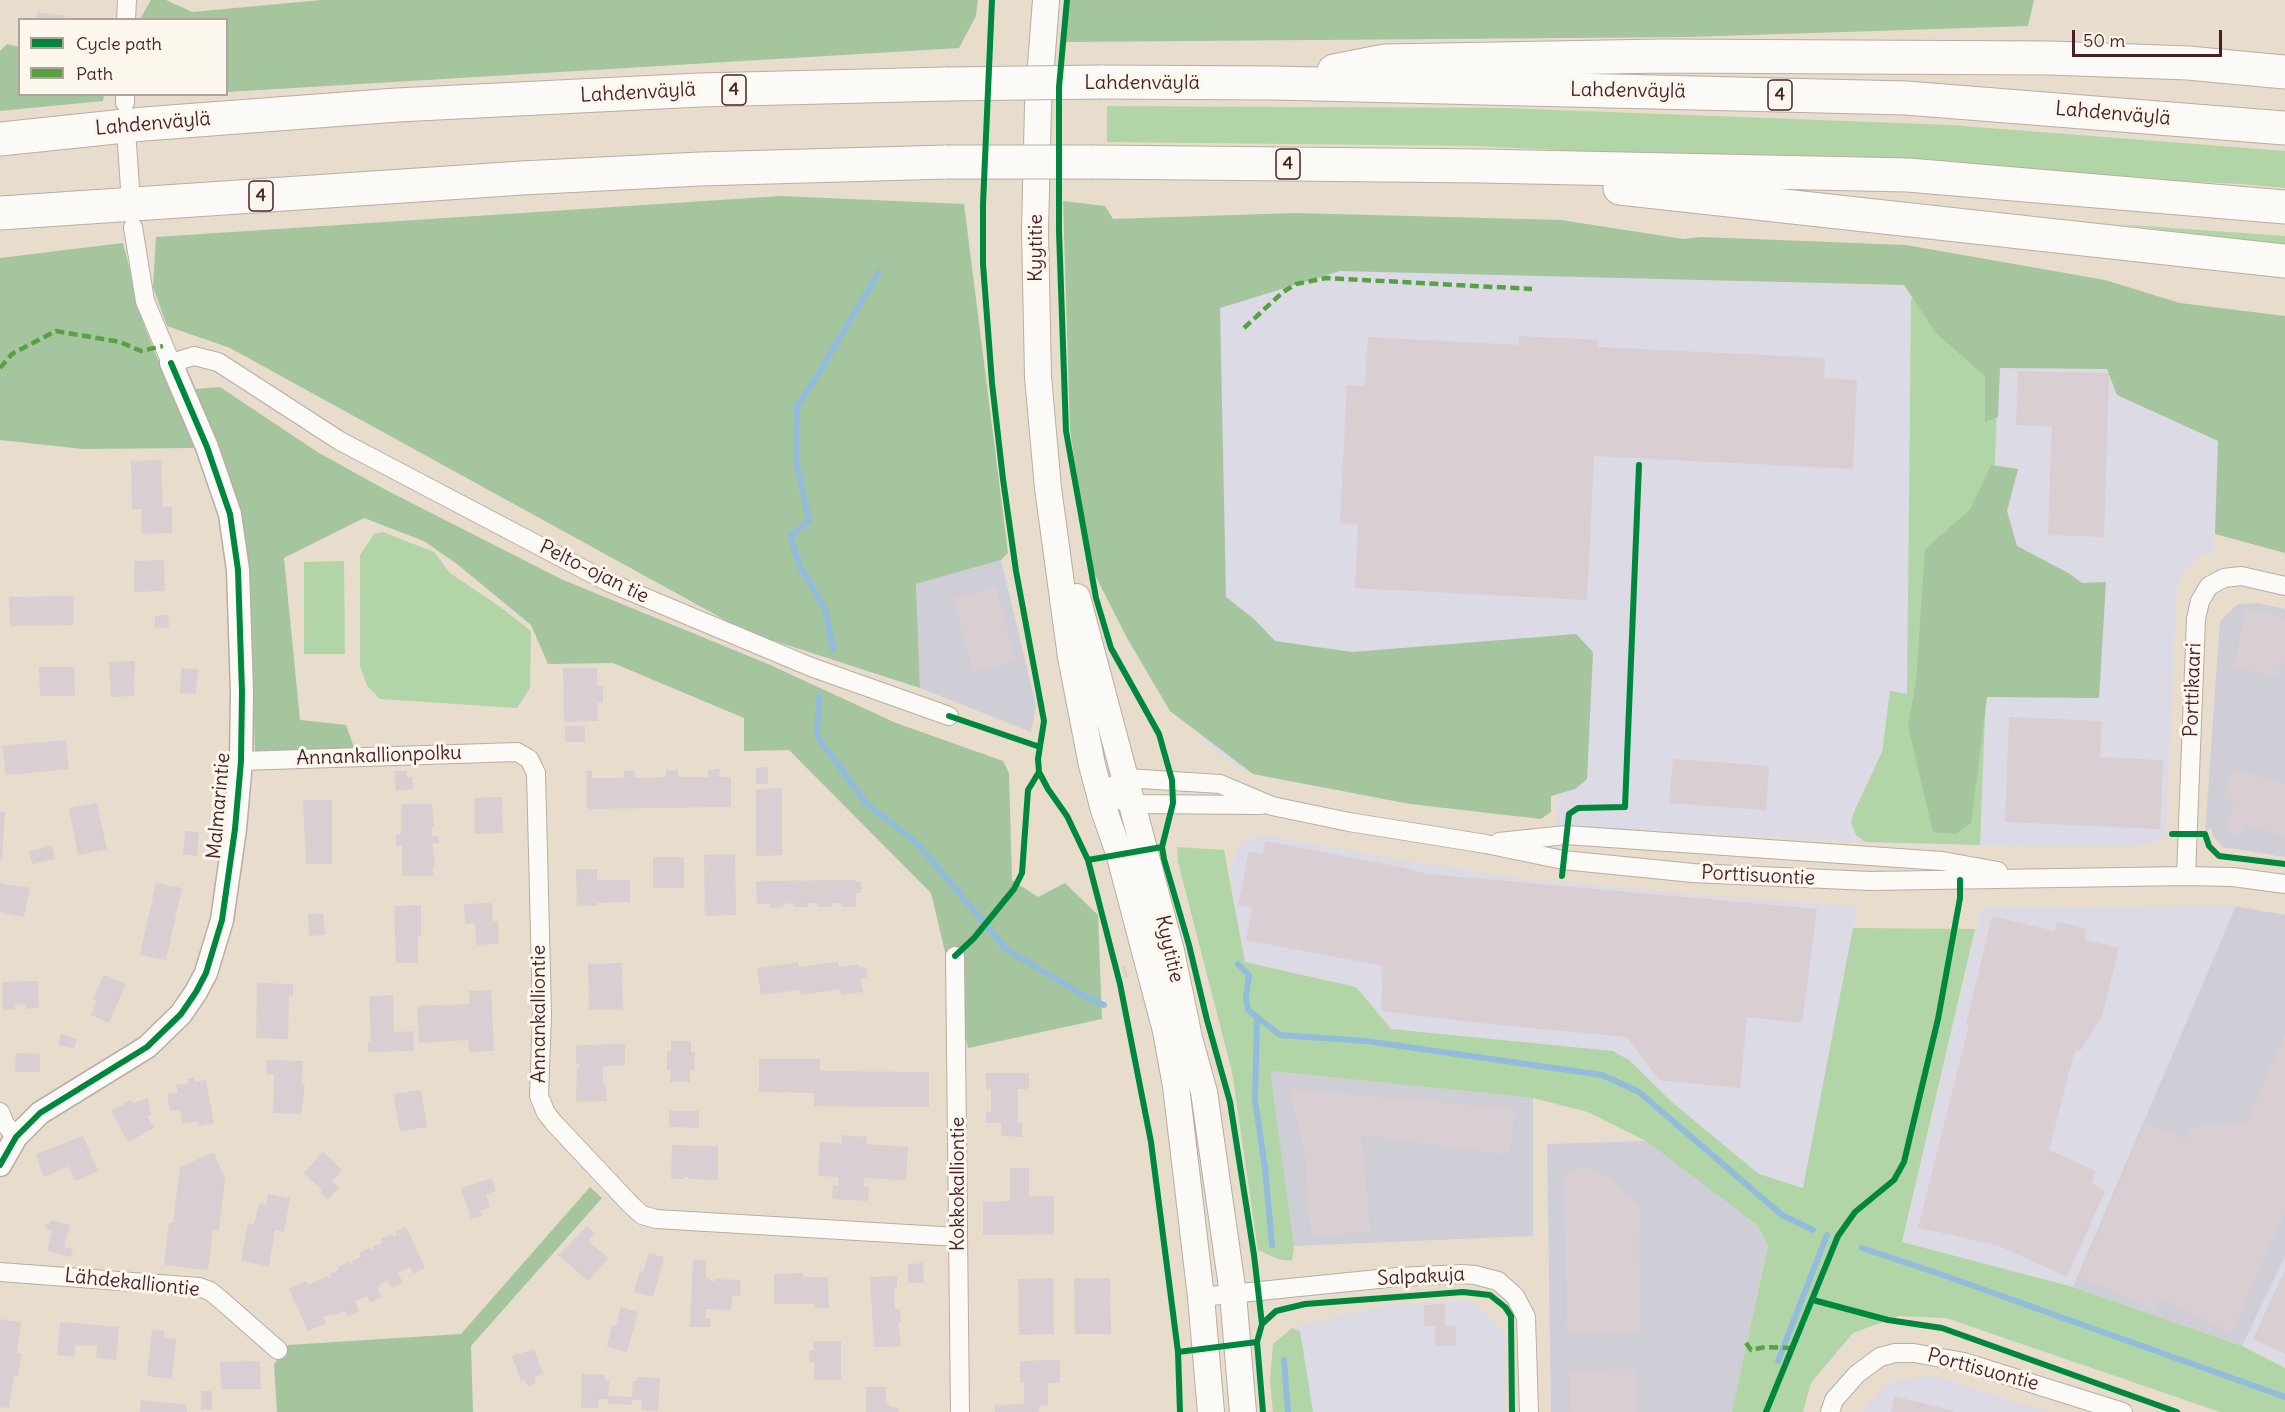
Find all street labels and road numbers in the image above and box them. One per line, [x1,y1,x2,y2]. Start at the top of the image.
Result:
street label: Lahdenväylä [1084,71,1200,95]
road number: 4 [722,75,746,105]
street label: Lahdenväylä [580,78,696,108]
street label: Lahdenväylä [1570,78,1686,104]
road number: 4 [1768,80,1792,110]
street label: Lahdenväylä [2054,97,2172,131]
street label: Lahdenväylä [94,107,212,141]
road number: 4 [1276,149,1300,179]
road number: 4 [249,181,273,211]
street label: Kyytitie [1024,214,1048,282]
street label: Pelto-ojan tie [535,535,653,609]
street label: Porttikaari [2179,642,2207,738]
street label: Annankallionpolku [296,741,462,771]
street label: Malmarintie [202,752,236,860]
street label: Porttisuontie [1700,861,1816,891]
street label: Kyytitie [1150,913,1188,985]
street label: Annankalliontie [527,945,551,1083]
street label: Kokkokalliontie [946,1117,970,1251]
street label: Salpakuja [1377,1263,1465,1291]
street label: Lähdekalliontie [63,1264,201,1302]
street label: Porttisuontie [1925,1344,2041,1396]

